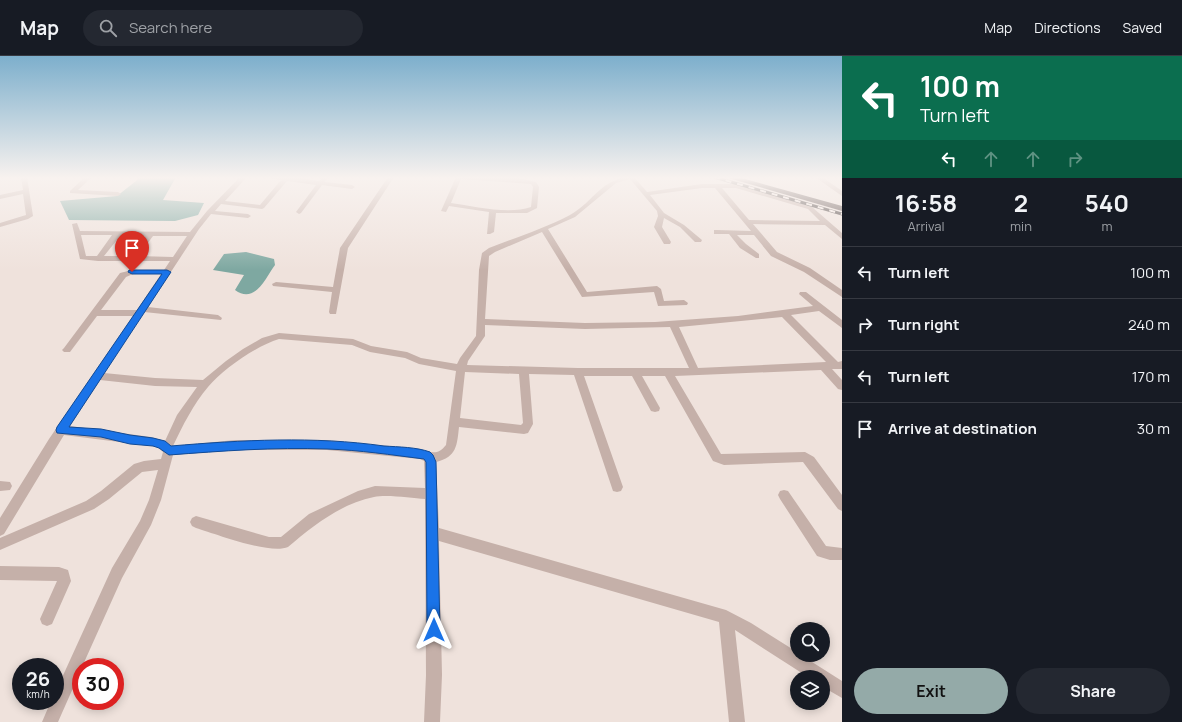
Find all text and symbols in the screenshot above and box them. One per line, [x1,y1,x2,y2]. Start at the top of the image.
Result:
search box [83,10,363,46]
text: Map [20,15,59,41]
icon: search [97,17,119,39]
text: Search here [129,17,212,38]
text: Map [984,18,1012,37]
text: Directions [1034,18,1101,37]
text: Saved [1123,18,1162,37]
text: 100 m [920,67,1000,105]
icon: left [854,72,906,124]
text: Turn left [920,103,990,127]
icon: left [938,148,960,170]
icon: ahead [980,148,1002,170]
icon: ahead [1022,148,1044,170]
icon: right [1064,148,1086,170]
text: 16:58 [895,186,957,219]
text: 2 [1014,186,1028,219]
text: 540 [1085,186,1129,219]
text: Arrival [907,217,945,235]
text: min [1010,217,1032,235]
text: m [1101,217,1112,235]
pin [115,231,149,272]
icon: arrive [121,237,143,259]
icon: left [854,262,876,284]
text: Turn left [888,262,950,283]
text: 100 m [1130,262,1170,283]
icon: right [854,314,876,336]
text: Turn right [888,314,959,335]
text: 240 m [1128,314,1170,335]
icon: left [854,366,876,388]
text: Turn left [888,366,950,387]
text: 170 m [1132,366,1170,387]
icon: arrive [854,418,876,440]
text: Arrive at destination [888,418,1037,439]
text: 30 m [1137,418,1170,439]
position arrow [413,609,455,651]
map controls [790,622,830,710]
button: search [790,622,830,662]
speed limit sign: 30 [72,658,124,710]
text: 26 [26,665,50,692]
button: Exit [854,668,1008,714]
button: Share [1016,668,1170,714]
button: layers [790,670,830,710]
text: km/h [26,687,50,701]

